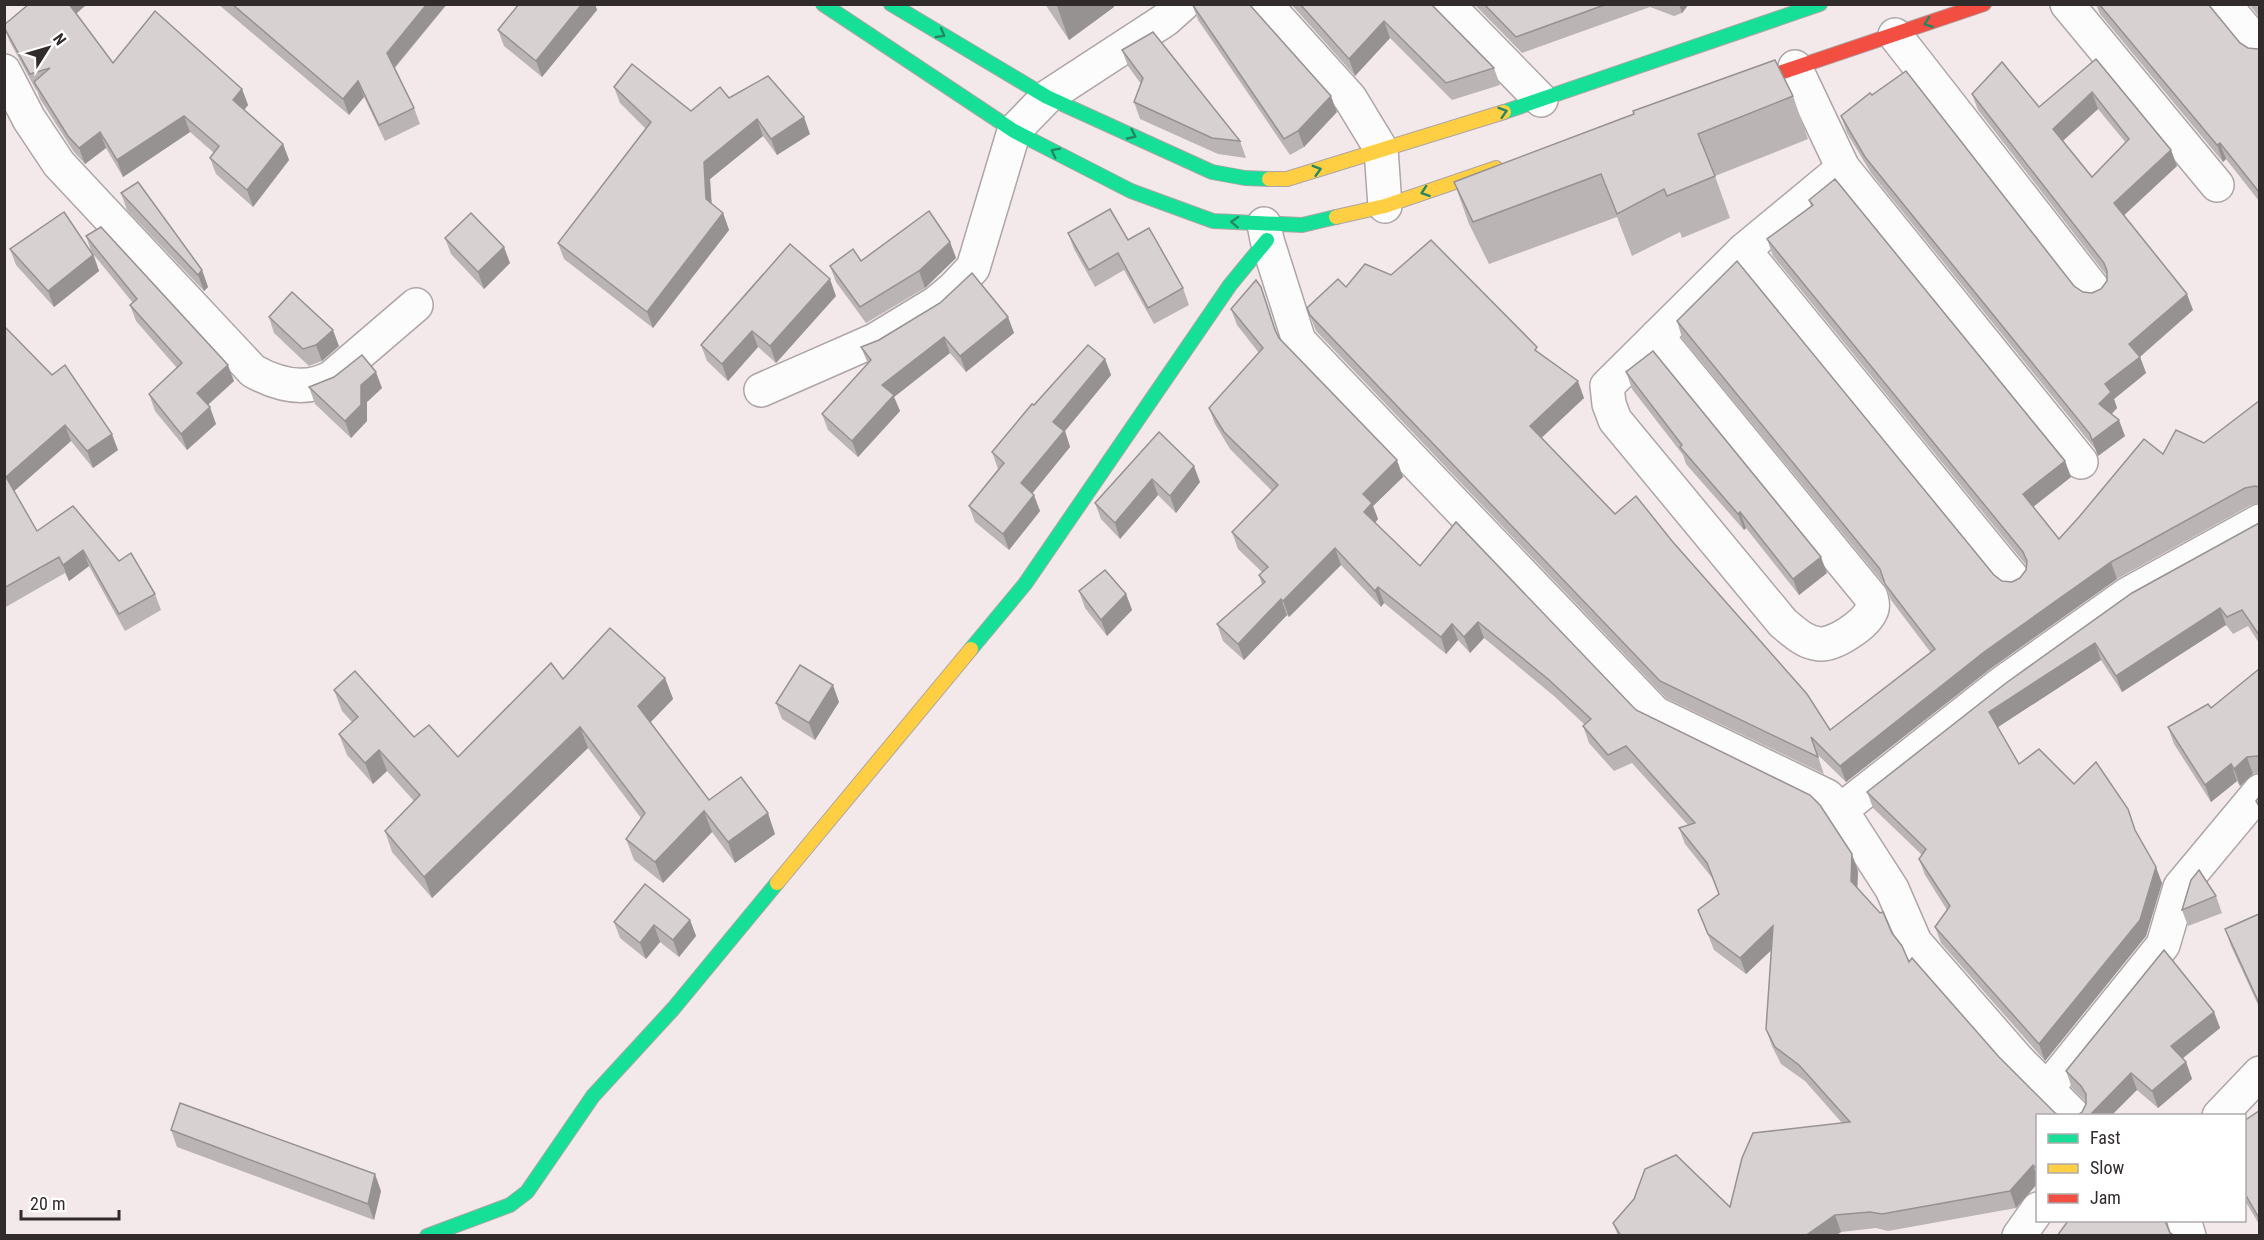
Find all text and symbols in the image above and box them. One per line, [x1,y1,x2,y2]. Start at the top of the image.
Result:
one-way arrow [1923,16,1934,29]
north arrow [18,18,78,78]
one-way arrow [935,27,945,38]
text: N [49,30,70,49]
one-way arrow [1497,107,1508,119]
one-way arrow [1125,128,1136,140]
one-way arrow [1050,147,1061,159]
one-way arrow [1311,165,1322,177]
one-way arrow [1420,185,1431,198]
one-way arrow [1230,216,1239,229]
legend [2036,1114,2246,1222]
text: Fast [2090,1127,2121,1148]
text: Slow [2090,1157,2125,1178]
scale bar [21,1183,118,1221]
text: Jam [2090,1187,2121,1208]
text: 20 m [30,1193,65,1214]

